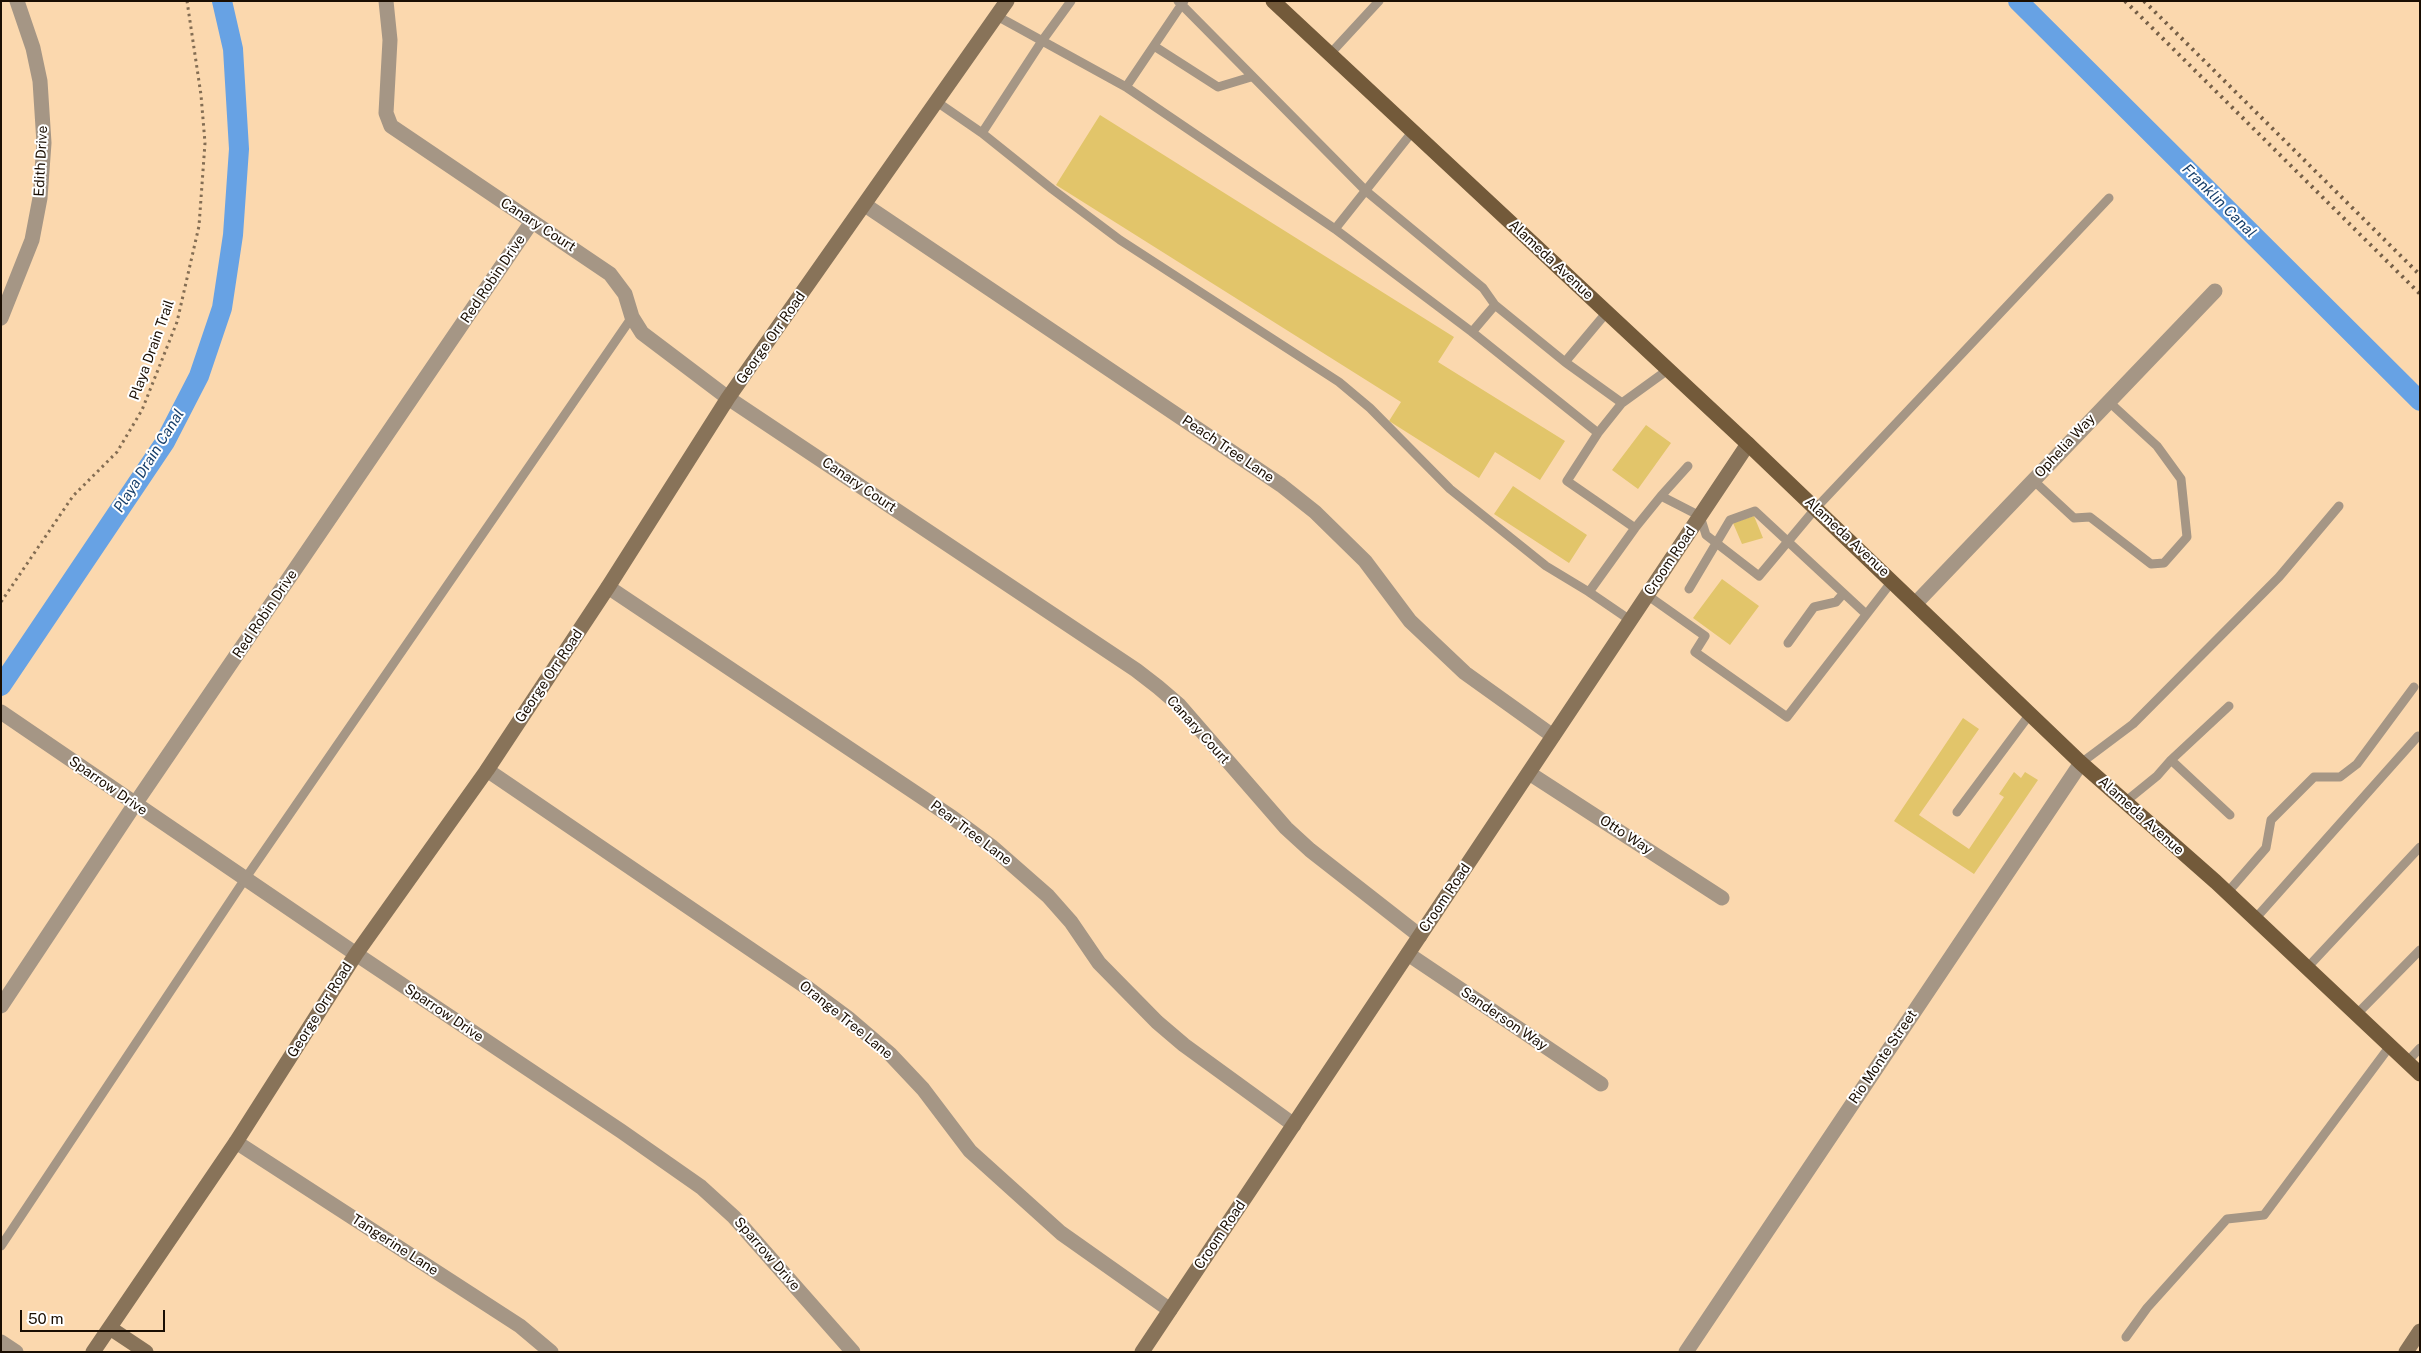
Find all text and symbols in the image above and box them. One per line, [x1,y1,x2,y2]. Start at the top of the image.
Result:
street label: Edith Drive [31,125,51,197]
water label: Franklin Canal [2178,160,2260,242]
street label: Canary Court [497,195,579,255]
street label: Alameda Avenue [1505,217,1597,303]
street label: Red Robin Drive [457,232,529,326]
street label: George Orr Road [733,289,809,387]
street label: Playa Drain Trail [126,298,178,402]
water label: Playa Drain Canal [110,406,188,516]
street label: Ophelia Way [2031,411,2099,481]
street label: Peach Tree Lane [1179,412,1277,486]
street label: Canary Court [819,454,899,516]
street label: Alameda Avenue [1801,494,1893,580]
street label: Croom Road [1641,523,1699,599]
street label: Red Robin Drive [229,567,301,661]
street label: George Orr Road [512,626,586,726]
street label: Canary Court [1163,692,1233,768]
street label: Sparrow Drive [66,753,150,819]
street label: Alameda Avenue [2095,773,2187,859]
street label: Pear Tree Lane [927,797,1015,869]
street label: Otto Way [1597,812,1655,858]
street label: Croom Road [1416,860,1474,936]
street label: George Orr Road [284,959,356,1061]
street label: Orange Tree Lane [796,977,896,1063]
street label: Sparrow Drive [401,980,487,1046]
street label: Sanderson Way [1457,984,1551,1054]
street label: Rio Monte Street [1845,1007,1921,1107]
street label: Croom Road [1191,1197,1249,1273]
street label: Tangerine Lane [349,1211,441,1279]
street label: Sparrow Drive [731,1214,803,1294]
scale bar [22,1300,168,1332]
text: 50 m [28,1310,63,1327]

